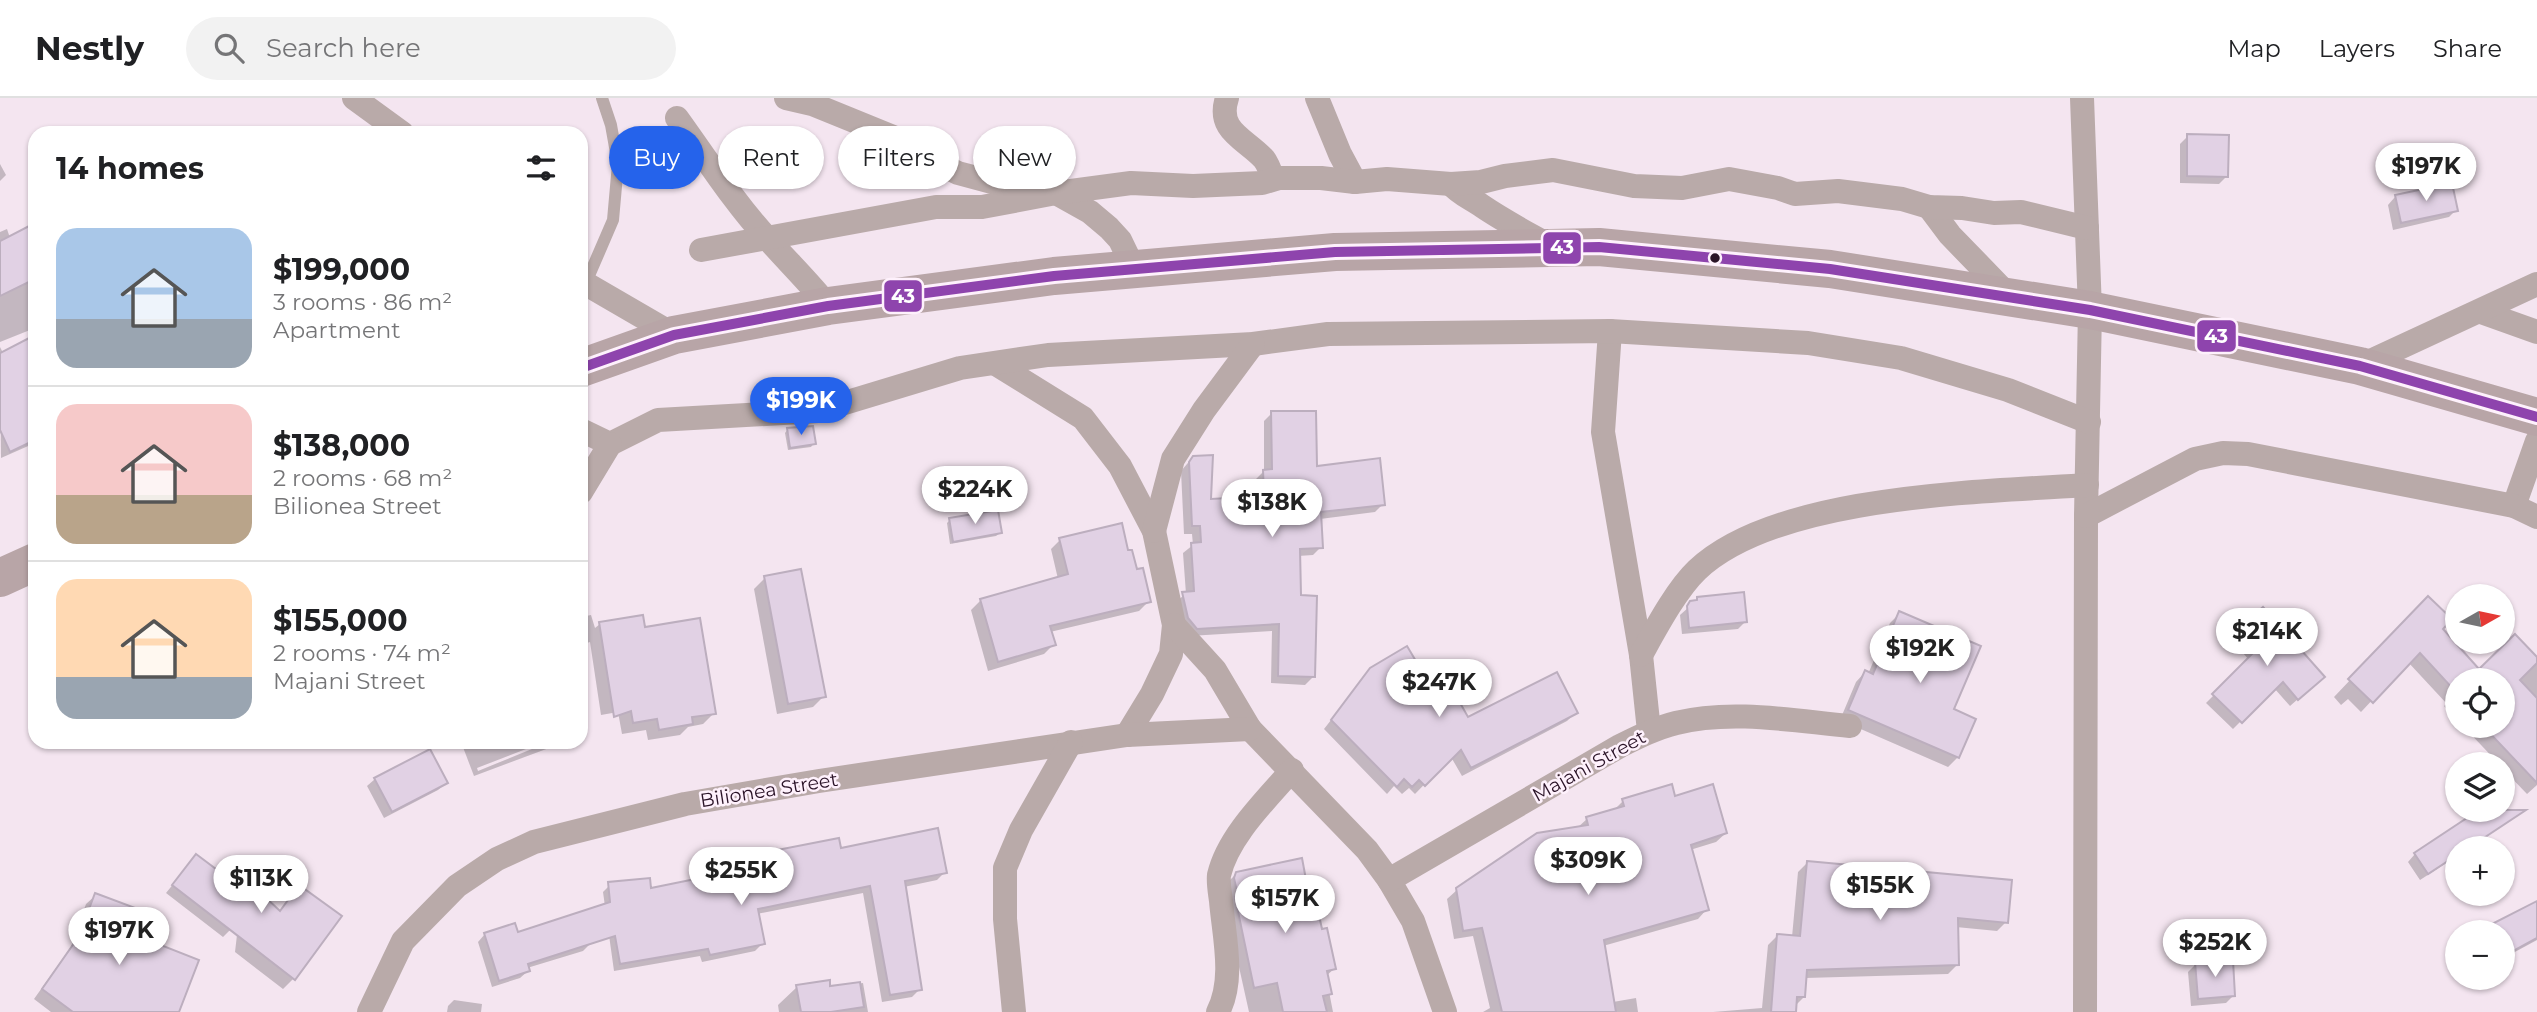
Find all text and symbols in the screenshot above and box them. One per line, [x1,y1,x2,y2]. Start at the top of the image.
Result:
search box [186,17,676,80]
text: Nestly [35,28,144,68]
icon: search [210,29,248,67]
text: Search here [266,32,421,64]
text: Map [2227,34,2281,63]
text: Layers [2319,34,2395,63]
text: Share [2433,34,2502,63]
chip: Buy [609,126,704,189]
chip: Rent [718,126,824,189]
chip: Filters [838,126,959,189]
chip: New [973,126,1076,189]
pin: $197K [2377,144,2475,203]
icon: filters [522,149,560,187]
text: 14 homes [56,150,204,187]
text: $197K [2391,152,2461,180]
line badge: 43 [1542,231,1582,265]
text: 43 [1550,236,1574,259]
text: $199,000 [273,251,410,288]
unlabelled marker [1708,251,1722,265]
icon: home [112,256,196,340]
line badge: 43 [883,279,923,313]
text: 43 [891,285,915,308]
text: 3 rooms · 86 m² [273,288,452,316]
text: Apartment [273,316,401,344]
line badge: 43 [2196,319,2237,353]
text: 43 [2204,325,2228,348]
pin: $199K [752,378,850,437]
text: $199K [766,386,836,414]
text: $138,000 [273,427,410,464]
icon: home [112,432,196,516]
text: 2 rooms · 68 m² [273,464,452,492]
pin: $224K [926,466,1024,526]
text: $224K [938,475,1012,503]
pin: $138K [1223,480,1321,539]
text: $138K [1237,488,1307,516]
text: Bilionea Street [273,492,442,520]
north arrow [2445,584,2515,654]
map controls [2445,584,2515,990]
text: $155,000 [273,602,408,639]
icon: home [112,607,196,691]
pin: $214K [2218,608,2316,668]
text: $214K [2232,617,2302,645]
pin: $192K [1871,626,1969,685]
text: $192K [1886,634,1954,662]
text: 2 rooms · 74 m² [273,639,451,667]
pin: $247K [1390,660,1488,719]
text: Majani Street [273,667,426,695]
text: $247K [1402,668,1476,696]
button: locate [2445,668,2515,738]
street label: Majani Street [1528,725,1650,807]
button: layers [2445,752,2515,822]
street label: Bilionea Street [698,768,840,812]
button: + [2445,836,2515,906]
pin: $309K [1539,838,1637,897]
text: $309K [1550,846,1626,874]
pin: $255K [692,848,790,907]
pin: $113K [212,856,310,915]
text: $255K [705,856,777,884]
pin: $155K [1831,862,1929,922]
text: $113K [229,864,293,892]
text: $155K [1846,871,1914,899]
pin: $157K [1236,876,1334,935]
text: $157K [1251,884,1319,912]
pin: $197K [70,908,168,967]
text: $197K [84,916,154,944]
pin: $252K [2166,920,2264,979]
button: − [2445,920,2515,990]
text: $252K [2179,928,2251,956]

